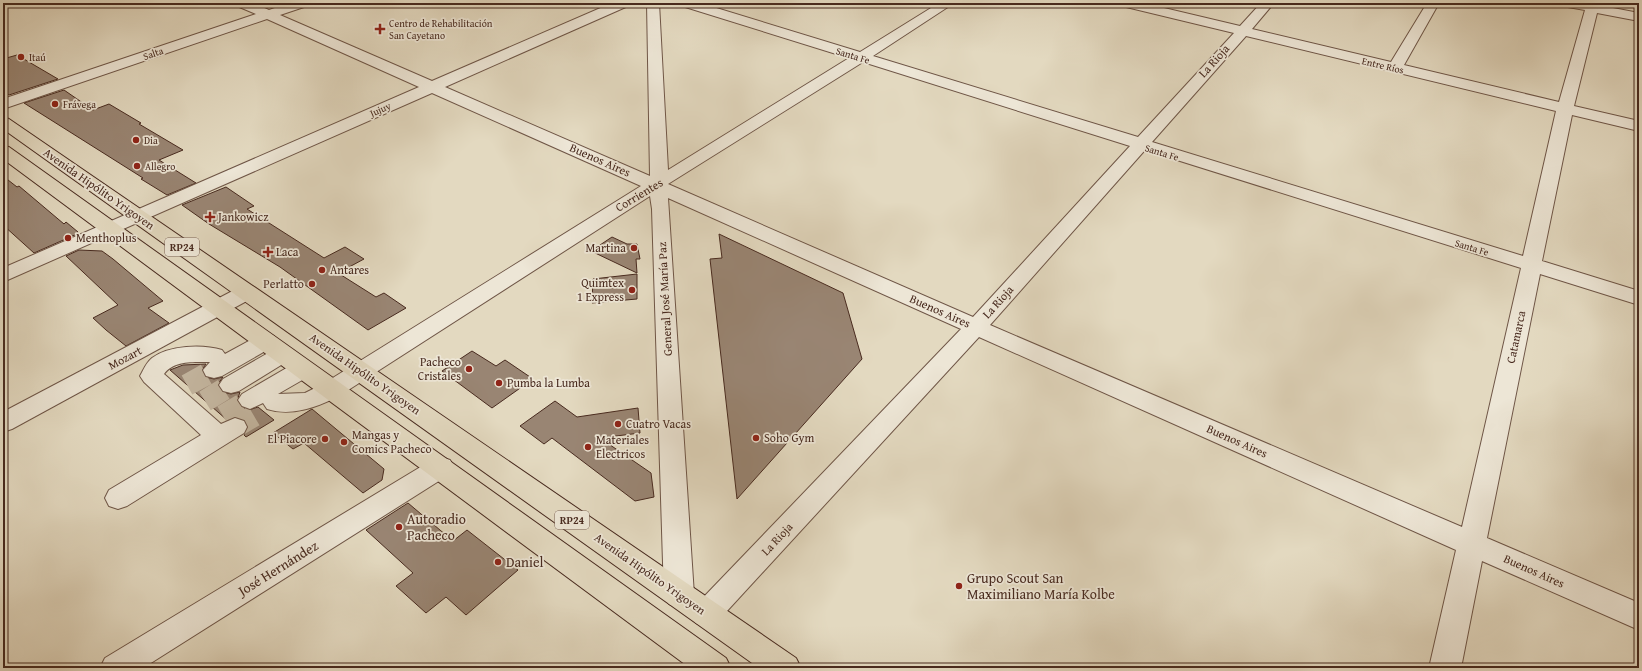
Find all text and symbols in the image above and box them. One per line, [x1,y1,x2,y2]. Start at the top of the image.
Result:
place label: Centro de Rehabilitación San Cayetano [389,16,493,43]
marker: Centro de Rehabilitación San Cayetano [374,23,386,35]
street label: La Rioja [1194,40,1233,81]
street label: Salta [141,43,166,64]
street label: Santa Fe [834,43,872,68]
place label: Itaú [29,50,46,65]
marker: Itaú [16,52,26,62]
street label: Entre Ríos [1360,53,1405,78]
place label: Frávega [63,97,96,112]
street label: Jujuy [365,98,393,122]
marker: Frávega [50,99,60,109]
place label: Dia [144,133,158,148]
marker: Dia [131,135,141,145]
street label: Buenos Aires [567,139,634,181]
street label: Santa Fe [1143,140,1181,165]
street label: Avenida Hipólito Yrigoyen [40,144,159,234]
place label: Allegro [145,159,175,174]
marker: Allegro [132,161,142,171]
street label: Corrientes [612,174,666,215]
place label: Jankowicz [216,208,268,225]
marker: Jankowicz [205,212,215,222]
place label: Menthoplus [76,229,137,246]
marker: Menthoplus [63,233,73,243]
street label: Santa Fe [1453,235,1491,260]
road number: RP24 [165,238,199,256]
place label: Martina [586,239,626,256]
street label: General José María Paz [653,242,676,356]
place label: Laca [276,243,299,260]
marker: Martina [629,243,639,253]
marker: Laca [263,247,273,257]
place label: Antares [330,261,369,278]
marker: Antares [317,265,327,275]
place label: Quimtex 1 Express [577,274,625,305]
place label: Perlatto [263,275,304,292]
marker: Perlatto [307,279,317,289]
street label: La Rioja [978,281,1017,322]
marker: Quimtex 1 Express [627,285,637,295]
street label: Buenos Aires [907,290,974,332]
street label: Catamarca [1502,309,1529,365]
street label: Avenida Hipólito Yrigoyen [306,329,425,419]
street label: Mozart [105,341,145,374]
place label: Pacheco Cristales [418,353,461,384]
marker: Pacheco Cristales [464,364,474,374]
place label: Pumba la Lumba [507,374,590,391]
marker: Pumba la Lumba [494,378,504,388]
place label: Cuatro Vacas [626,415,691,432]
marker: Cuatro Vacas [613,419,623,429]
street label: Buenos Aires [1204,420,1271,462]
place label: Mangas y Comics Pacheco [352,426,432,457]
place label: Soho Gym [764,429,815,446]
place label: El Piacore [268,430,317,447]
place label: Materiales Electricos [596,431,649,462]
marker: Soho Gym [751,433,761,443]
marker: El Piacore [320,434,330,444]
marker: Mangas y Comics Pacheco [339,437,349,447]
marker: Materiales Electricos [583,442,593,452]
place label: Autoradio Pacheco [407,509,466,545]
road number: RP24 [555,511,589,529]
street label: La Rioja [757,518,797,559]
marker: Autoradio Pacheco [394,522,404,532]
street label: Avenida Hipólito Yrigoyen [591,529,710,619]
street label: José Hernández [232,535,322,602]
street label: Buenos Aires [1501,550,1568,592]
place label: Daniel [506,552,543,572]
marker: Daniel [493,557,503,567]
place label: Grupo Scout San Maximiliano María Kolbe [967,568,1115,604]
marker: Grupo Scout San Maximiliano María Kolbe [954,581,964,591]

